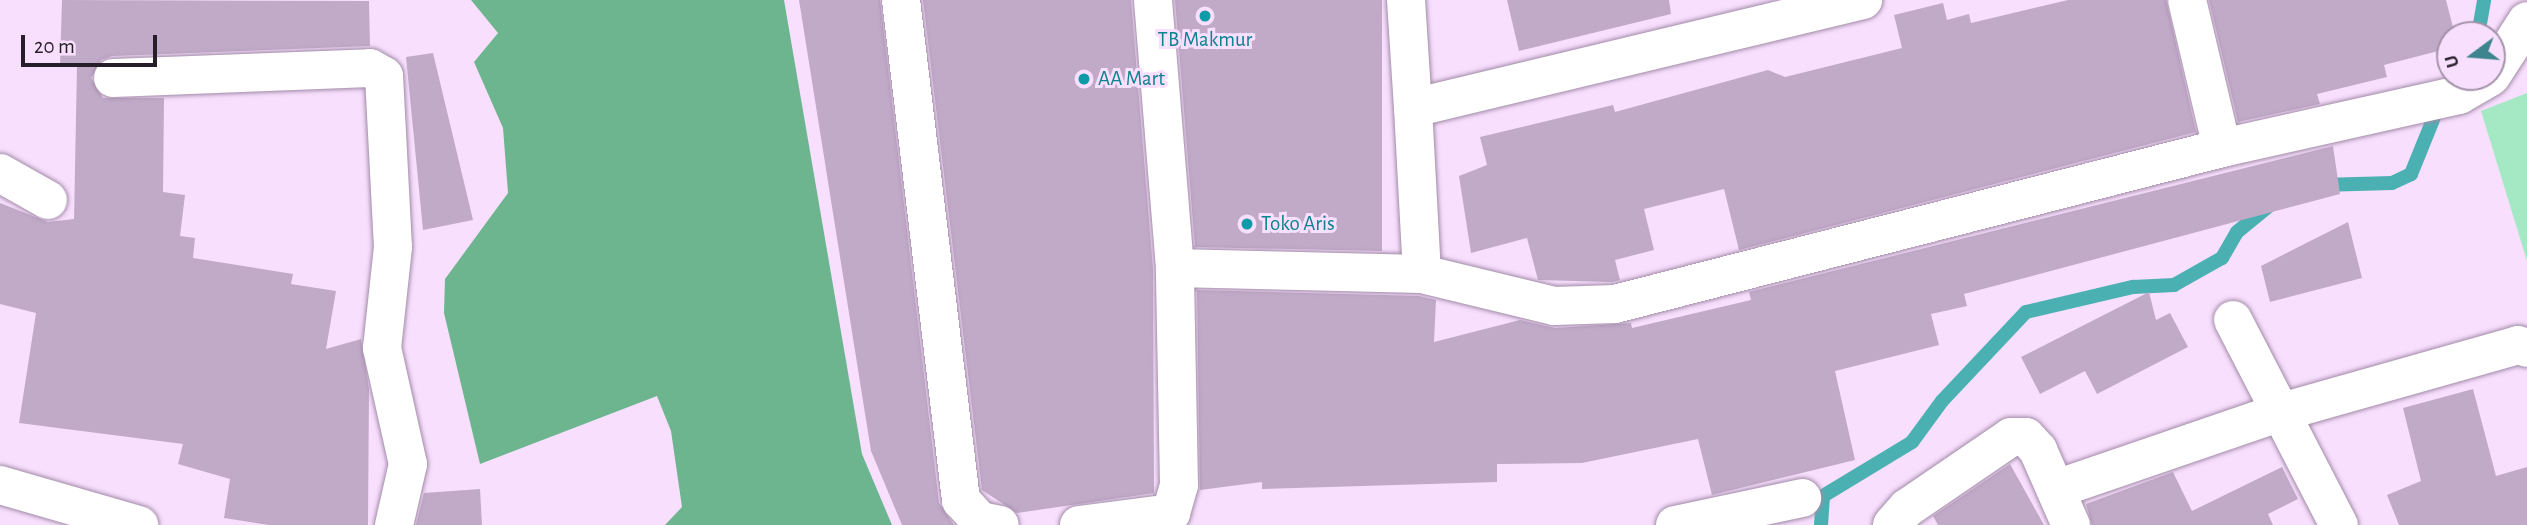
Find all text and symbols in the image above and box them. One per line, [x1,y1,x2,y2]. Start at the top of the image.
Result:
marker: TB Makmur [1197,8,1213,24]
scale bar [24,21,161,65]
north arrow [2436,21,2506,91]
place label: TB Makmur [1158,27,1252,53]
text: 20 m [34,36,75,57]
text: U [2441,53,2463,70]
place label: AA Mart [1098,66,1165,92]
marker: AA Mart [1076,71,1092,87]
place label: Toko Aris [1261,211,1335,237]
marker: Toko Aris [1239,216,1255,232]

